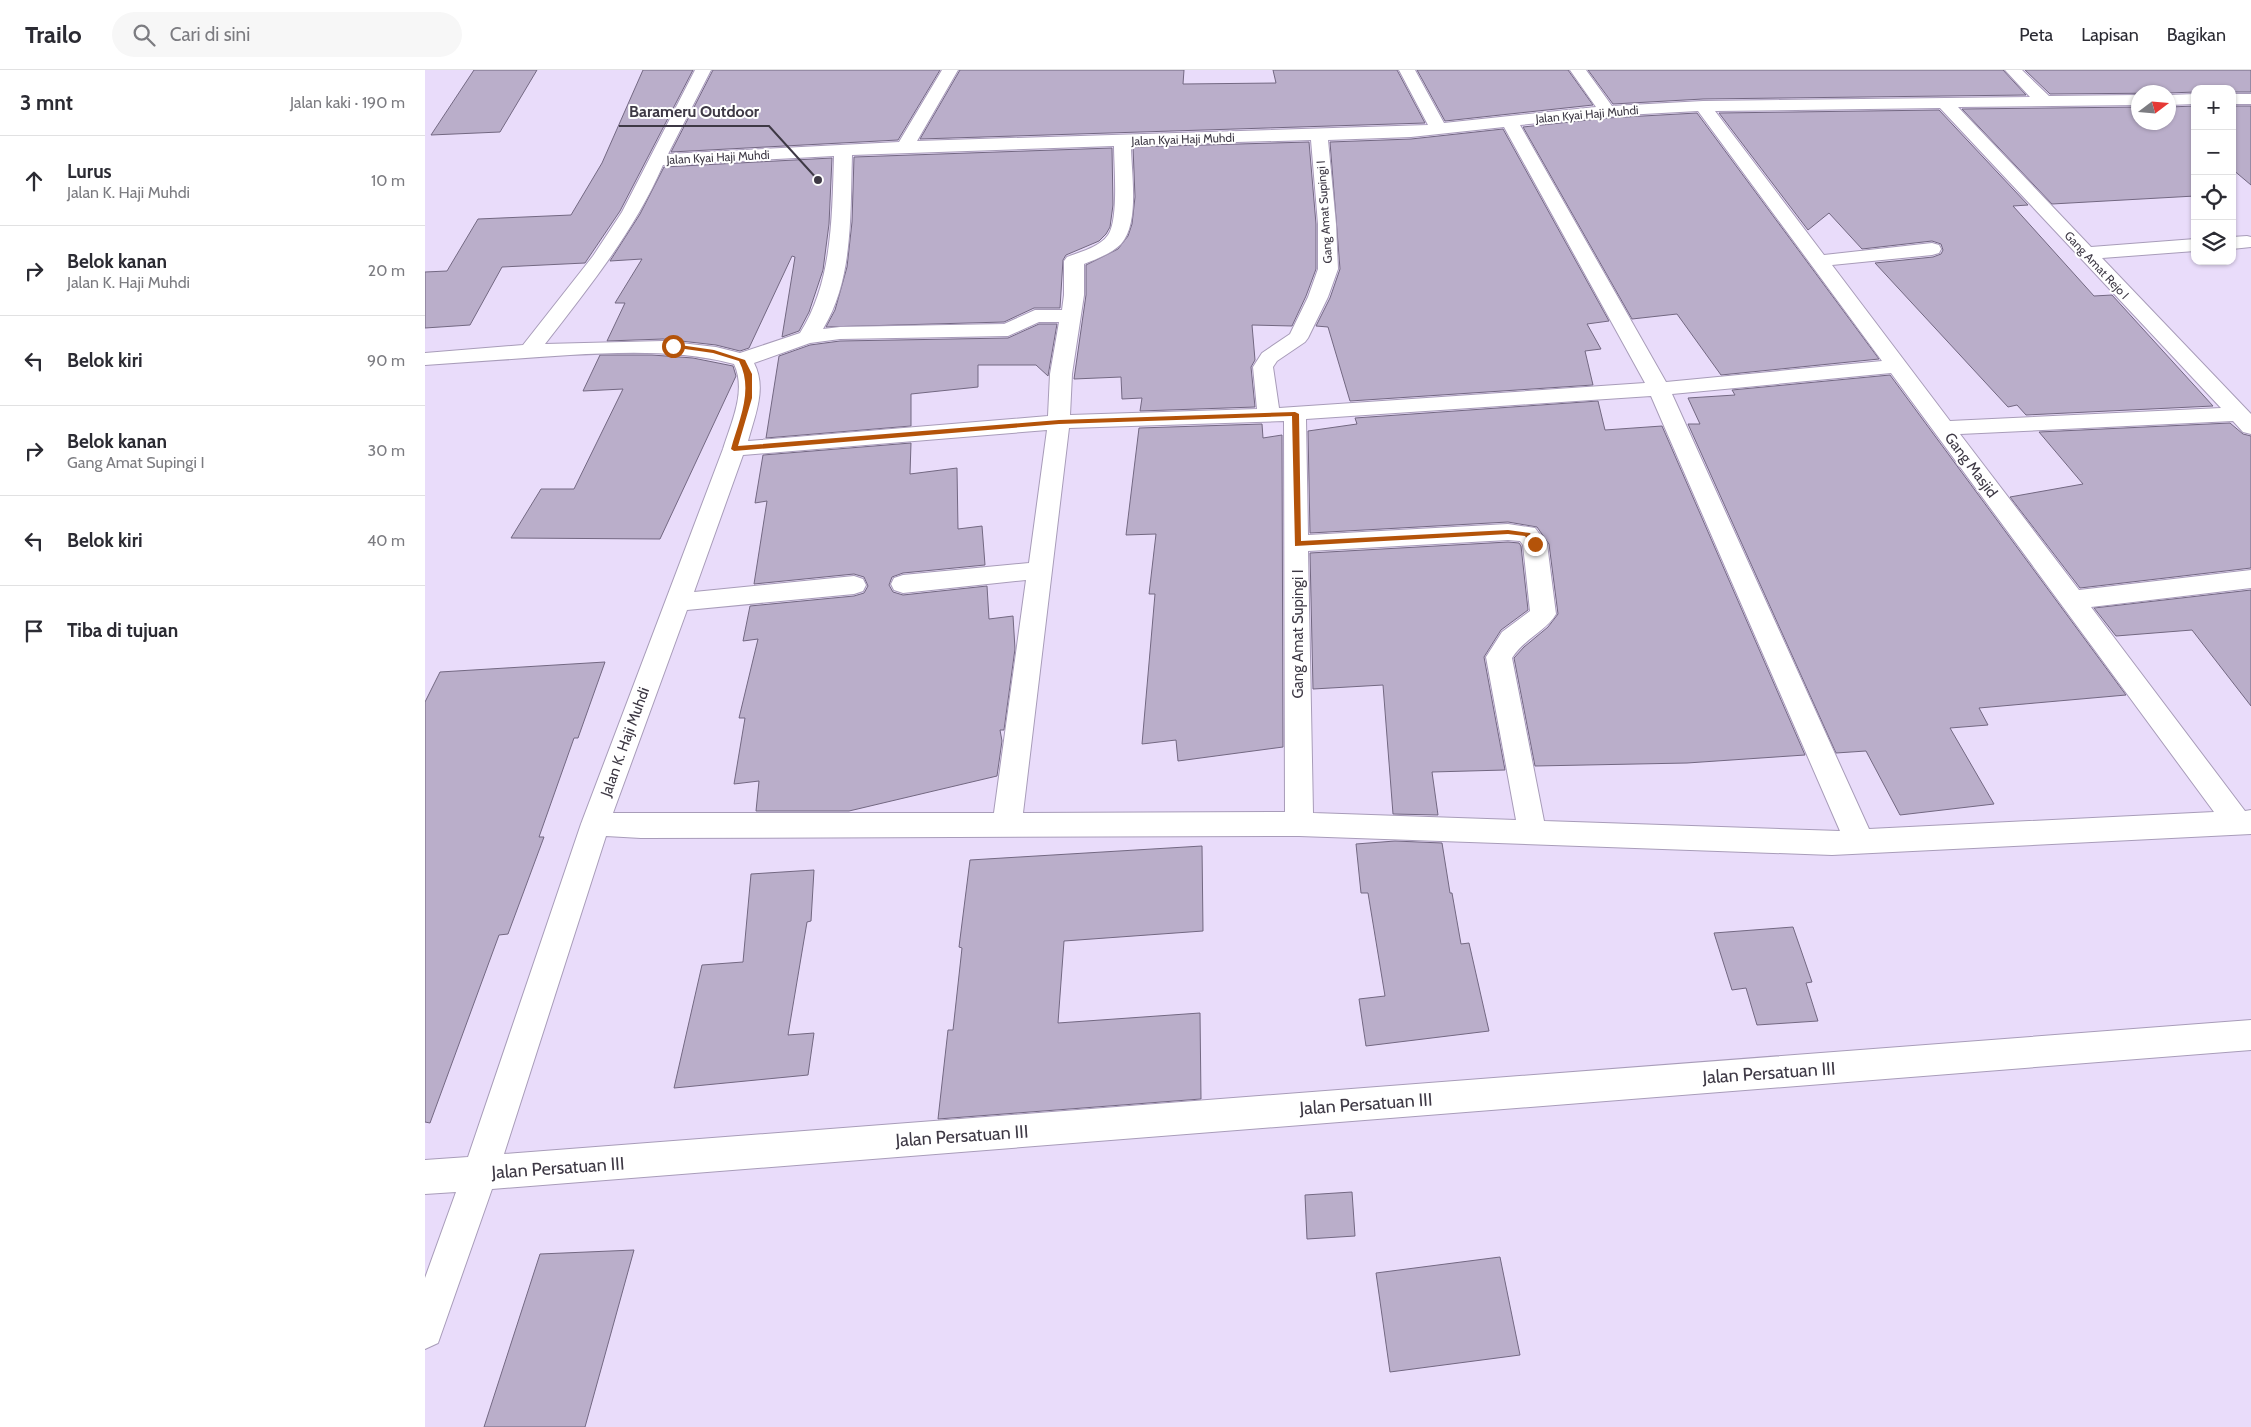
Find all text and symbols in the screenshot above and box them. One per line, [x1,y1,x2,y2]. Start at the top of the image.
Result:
search box [112,12,462,57]
text: Trailo [25,20,82,49]
icon: search [130,21,158,49]
text: Cari di sini [170,23,250,46]
text: Peta [2019,24,2053,46]
text: Lapisan [2081,24,2139,46]
text: Bagikan [2167,24,2226,46]
north arrow [2131,85,2176,130]
map controls [2191,85,2236,265]
button: + [2191,85,2236,130]
text: 3 mnt [20,90,73,115]
text: Jalan kaki · 190 m [290,93,405,112]
callout: Barameru Outdoor [619,95,769,126]
text: Barameru Outdoor [629,102,760,121]
street label: Jalan Kyai Haji Muhdi [1534,102,1639,126]
street label: Jalan Kyai Haji Muhdi [1130,130,1235,148]
button: − [2191,130,2236,175]
street label: Jalan Kyai Haji Muhdi [665,147,770,167]
text: Lurus [67,160,112,183]
street label: Gang Amat Supingi I [1313,160,1335,264]
icon: ahead [20,167,48,195]
text: 10 m [371,171,405,190]
button: locate [2191,175,2236,220]
text: Jalan K. Haji Muhdi [67,183,190,202]
button: layers [2191,220,2236,265]
street label: Gang Amat Rejo I [2062,228,2132,302]
text: Belok kanan [67,250,167,273]
icon: right [20,257,48,285]
text: 20 m [368,261,405,280]
text: Jalan K. Haji Muhdi [67,273,190,292]
route start [662,335,685,358]
icon: left [20,347,48,375]
text: Belok kiri [67,349,143,372]
text: 90 m [367,351,405,370]
street label: Gang Masjid [1941,429,2001,501]
text: Belok kanan [67,430,167,453]
icon: right [20,437,48,465]
text: 30 m [368,441,405,460]
text: Gang Amat Supingi I [67,453,205,472]
icon: left [20,527,48,555]
text: Belok kiri [67,529,143,552]
text: 40 m [367,531,405,550]
route end [1524,533,1547,556]
street label: Gang Amat Supingi I [1289,570,1307,698]
icon: arrive [20,617,48,645]
text: Tiba di tujuan [67,619,178,642]
street label: Jalan K. Haji Muhdi [596,685,653,800]
street label: Jalan Persatuan III [1701,1057,1836,1089]
street label: Jalan Persatuan III [1298,1088,1433,1120]
street label: Jalan Persatuan III [894,1120,1029,1152]
street label: Jalan Persatuan III [490,1152,625,1184]

